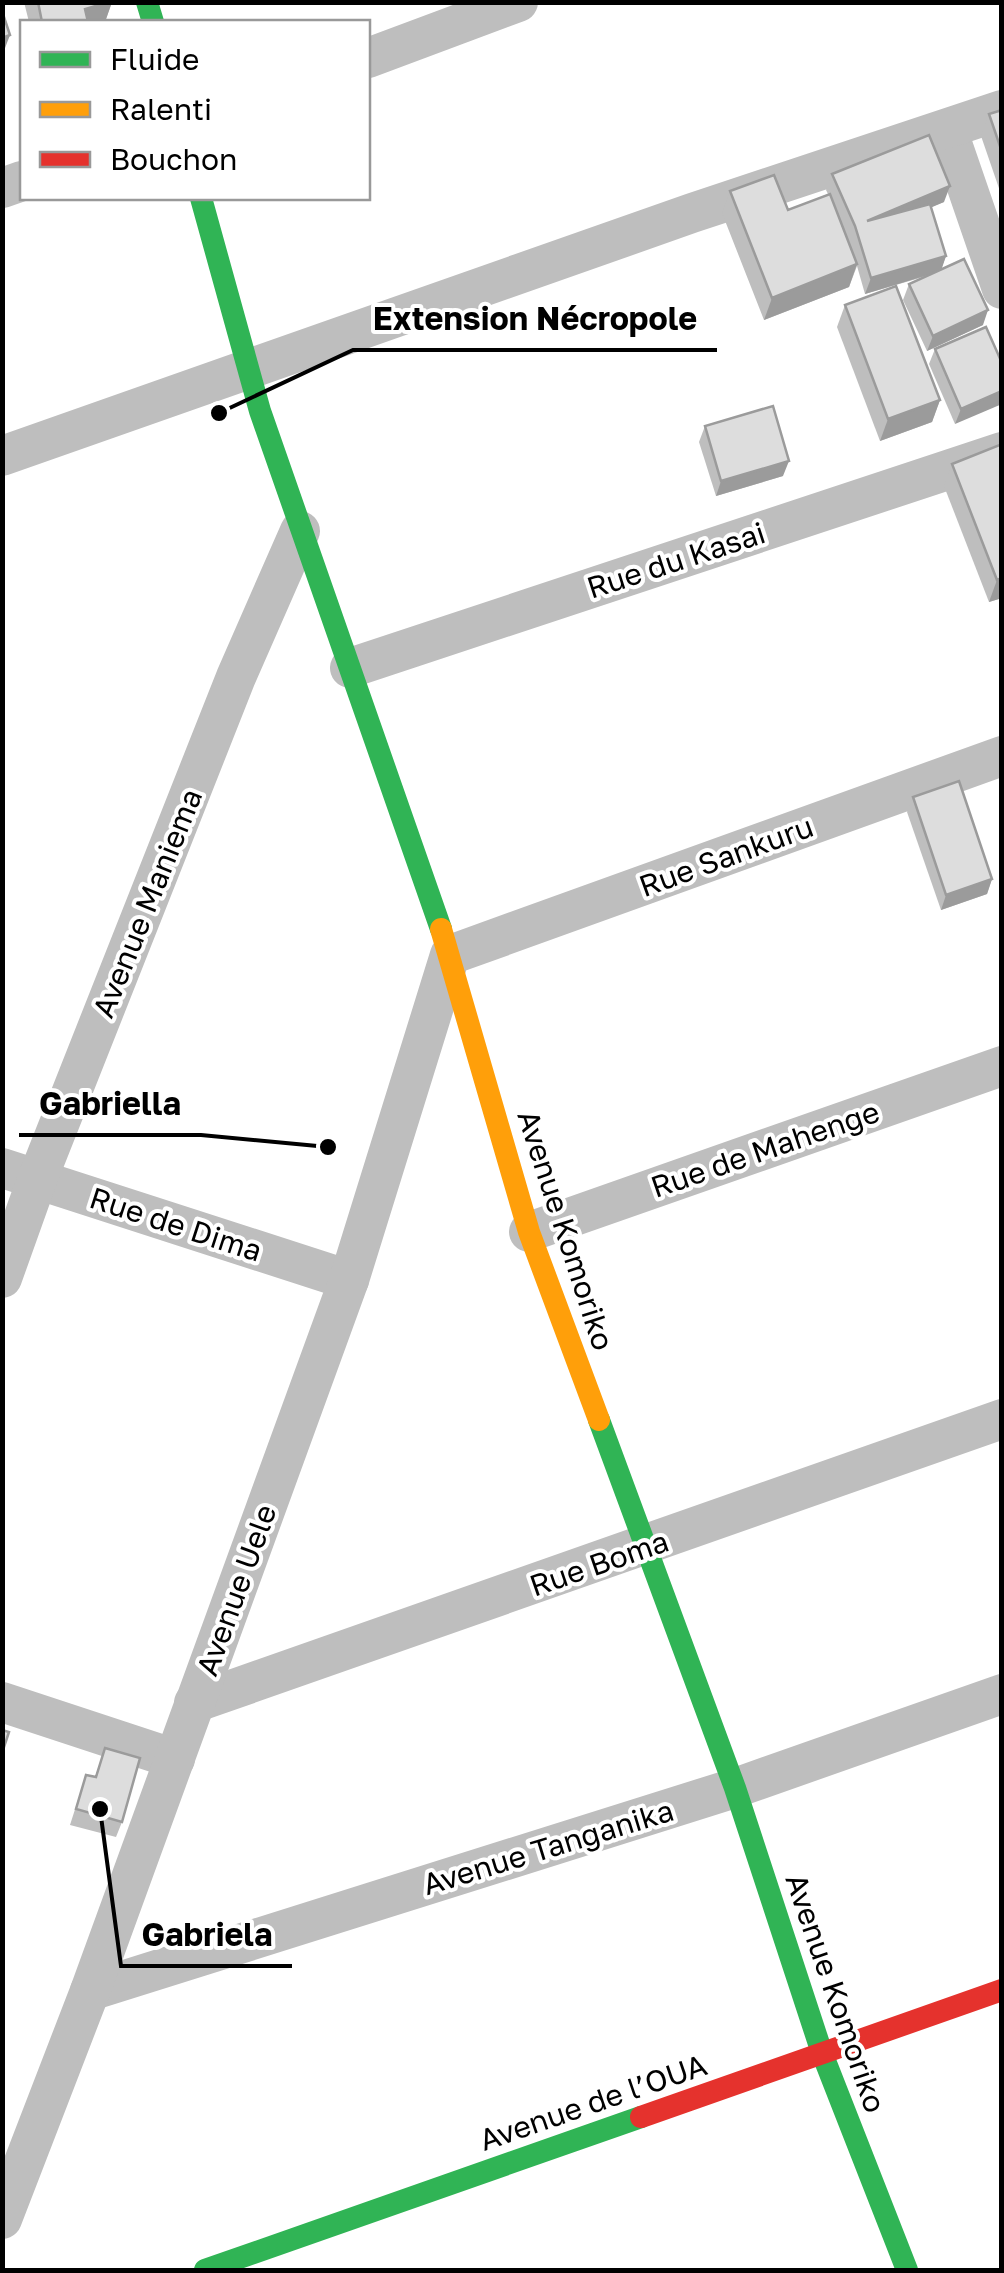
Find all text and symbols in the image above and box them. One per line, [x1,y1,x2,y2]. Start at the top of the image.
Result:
legend [20,20,370,200]
text: Fluide [110,41,200,77]
text: Ralenti [110,91,212,127]
text: Bouchon [110,141,238,177]
callout: Extension Nécropole [353,288,717,350]
text: Extension Nécropole [373,299,697,337]
street label: Rue du Kasai [582,514,770,606]
street label: Avenue Maniema [85,783,209,1023]
street label: Rue Sankuru [634,808,818,904]
callout: Gabriella [19,1073,201,1135]
text: Gabriella [39,1084,181,1122]
street label: Rue de Mahenge [646,1093,884,1205]
street label: Avenue Komoriko [510,1105,622,1355]
street label: Rue de Dima [85,1179,267,1269]
street label: Avenue Uele [188,1500,284,1680]
street label: Rue Boma [525,1522,673,1604]
street label: Avenue Tanganika [418,1792,678,1902]
street label: Avenue Komoriko [778,1869,894,2117]
callout: Gabriela [121,1904,292,1966]
text: Gabriela [141,1915,273,1953]
street label: Avenue de l’OUA [475,2046,711,2158]

